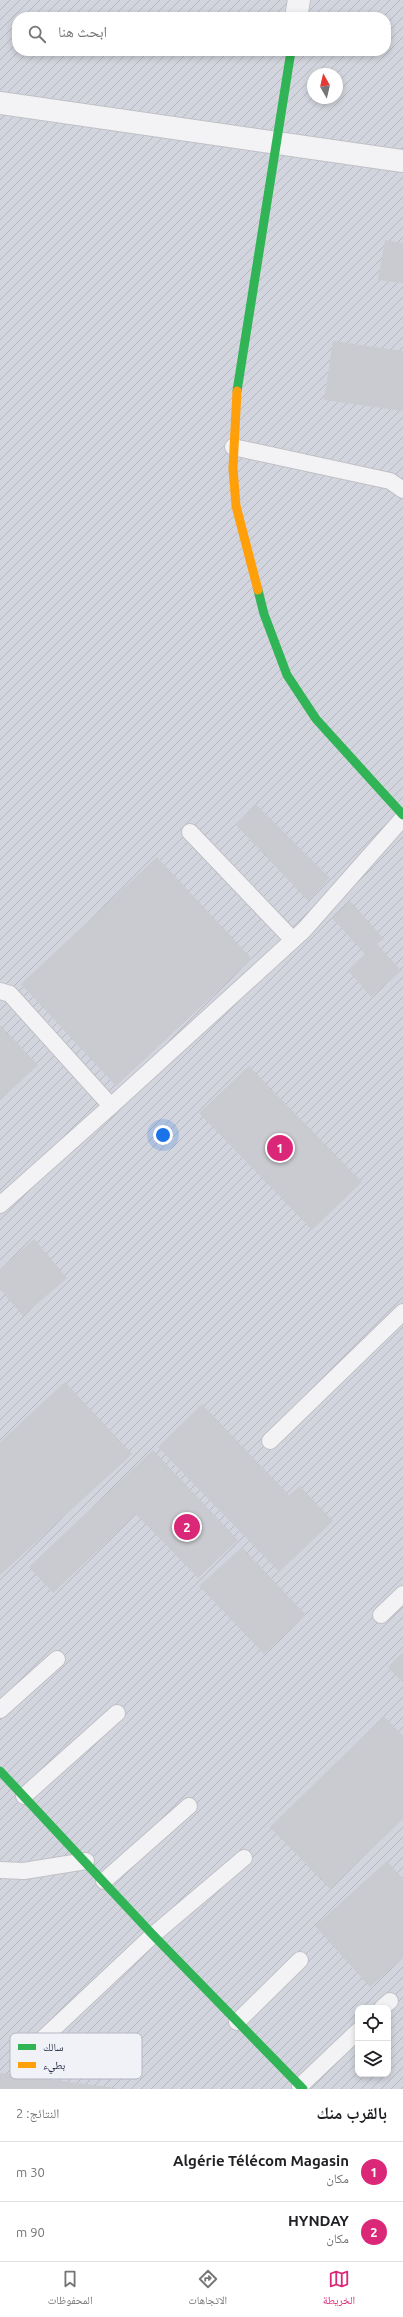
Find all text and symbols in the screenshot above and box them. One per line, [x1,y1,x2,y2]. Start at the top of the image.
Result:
search box [12,12,391,56]
icon: search [26,23,48,45]
text: ابحث هنا [58,23,107,40]
north arrow [307,68,343,104]
your location [153,1125,173,1145]
pin: 1 [267,1133,293,1163]
pin: 2 [174,1512,200,1542]
map controls [355,2005,391,2077]
button: locate [355,2005,391,2041]
legend [10,2033,142,2079]
text: سالك [43,2041,63,2053]
button: layers [355,2041,391,2077]
text: بطيء [43,2059,65,2074]
text: بالقرب منك [317,2103,387,2122]
text: النتائج: 2 [16,2106,59,2120]
text: Algérie Télécom Magasin [173,2152,349,2169]
text: 30 m [16,2165,45,2179]
text: 1 [370,2165,378,2179]
text: مكان [326,2171,349,2185]
text: HYNDAY [288,2212,349,2229]
text: 90 m [16,2225,45,2239]
text: 2 [370,2225,378,2239]
text: مكان [326,2231,349,2245]
tab: المحفوظات [48,2268,93,2311]
tab: الاتجاهات [188,2268,227,2311]
tab: الخريطة [323,2268,355,2311]

